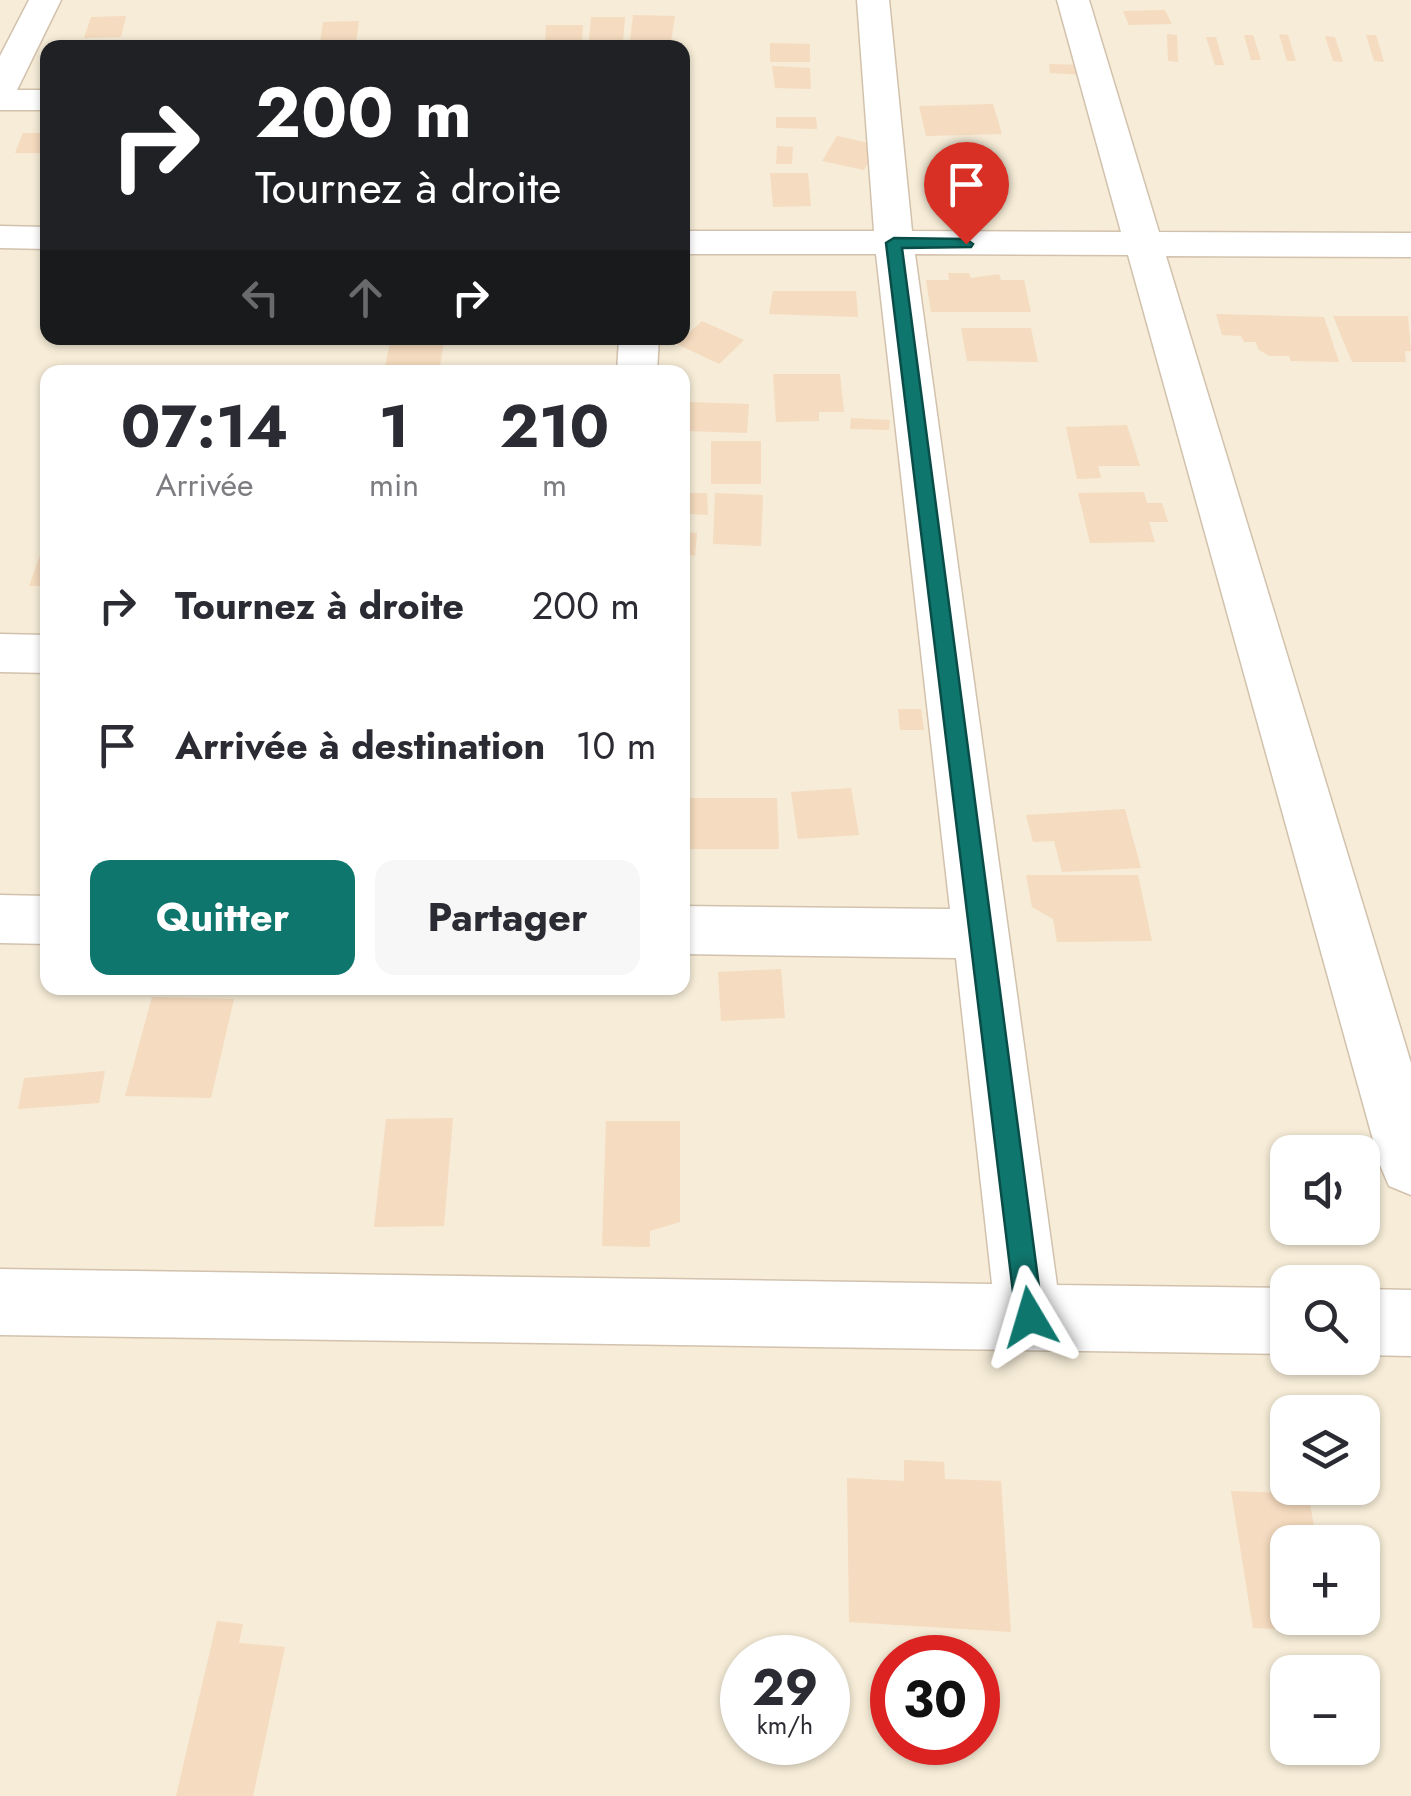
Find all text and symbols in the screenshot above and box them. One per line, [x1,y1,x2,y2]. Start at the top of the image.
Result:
text: 200 m [255,62,472,163]
icon: right [90,80,220,210]
pin [924,142,1009,245]
text: Tournez à droite [255,155,561,220]
icon: arrive [939,157,994,212]
icon: left [233,270,288,325]
icon: ahead [338,270,393,325]
icon: right [443,270,498,325]
text: 07:14 [121,383,288,470]
text: 1 [379,383,409,470]
text: 210 [500,383,609,470]
text: Arrivée [156,462,253,508]
text: min [369,462,419,508]
text: m [542,462,567,508]
icon: right [90,578,145,633]
text: Tournez à droite [175,578,464,633]
text: 200 m [532,578,640,633]
icon: arrive [90,718,145,773]
text: Arrivée à destination [175,718,545,773]
text: 10 m [575,718,656,773]
button: Quitter [90,860,355,975]
button: Partager [375,860,640,975]
map controls [1270,1135,1380,1765]
button: sound [1270,1135,1380,1245]
position arrow [978,1265,1082,1369]
button: search [1270,1265,1380,1375]
button: layers [1270,1395,1380,1505]
button: + [1270,1525,1380,1635]
speed limit sign: 30 [870,1635,1000,1765]
text: 29 [752,1651,818,1724]
button: − [1270,1655,1380,1765]
text: km/h [757,1707,813,1743]

